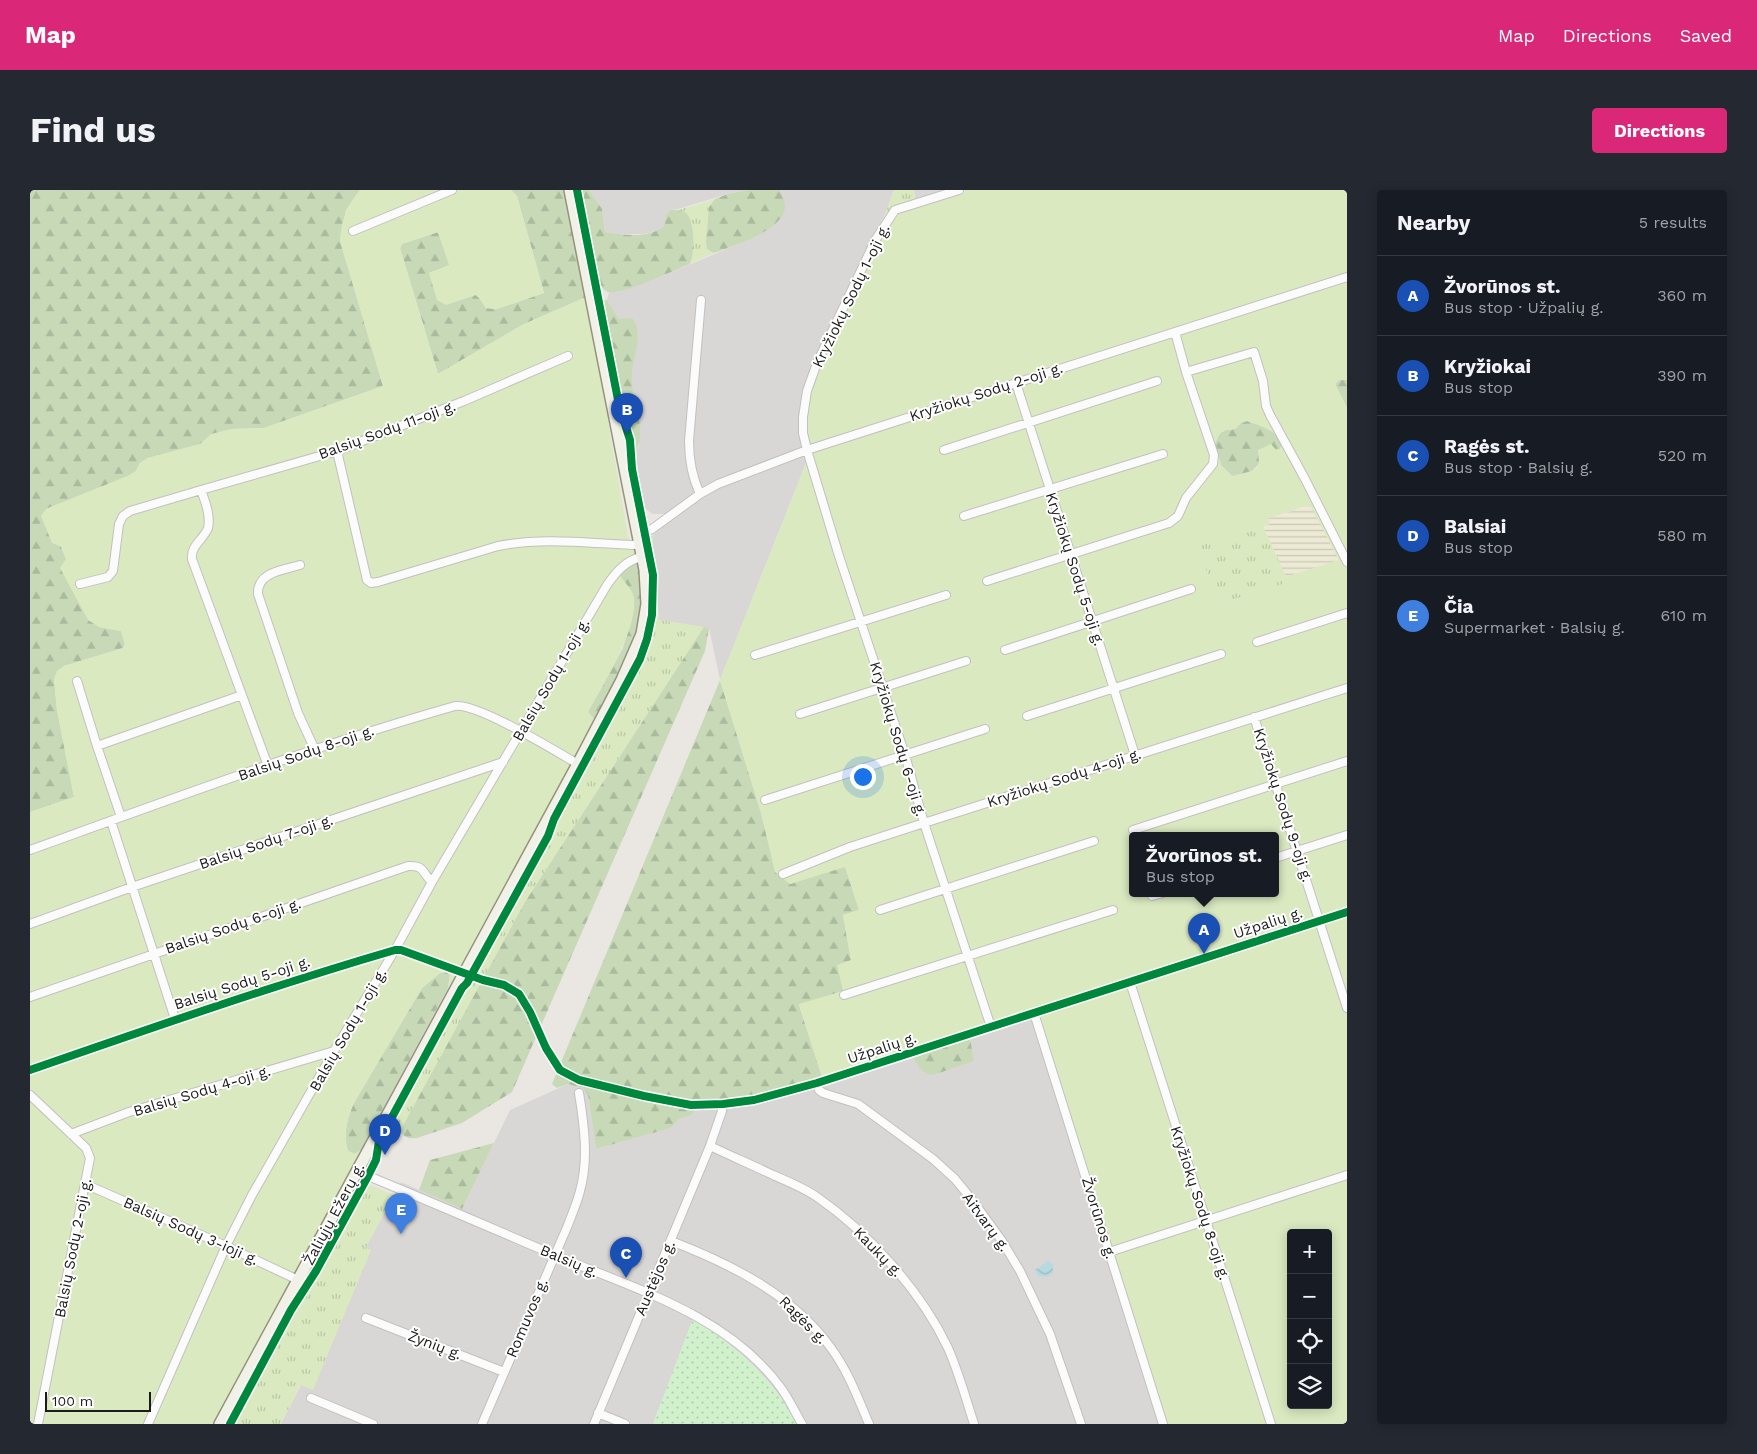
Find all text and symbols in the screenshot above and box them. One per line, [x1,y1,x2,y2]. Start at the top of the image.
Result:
text: Map [25,21,76,49]
text: Map [1498,25,1535,46]
text: Directions [1563,25,1652,46]
text: Saved [1680,25,1732,46]
button: Directions [1592,108,1727,153]
text: Find us [30,109,156,151]
text: Nearby [1397,210,1470,235]
text: 5 results [1639,213,1707,232]
street label: Kryžiokų Sodų 1-oji g. [808,221,894,371]
text: Žvorūnos st. [1444,275,1560,298]
text: A [1408,286,1418,305]
text: 360 m [1657,286,1707,305]
text: Bus stop · Užpalių g. [1444,298,1604,317]
text: Kryžiokai [1444,355,1531,378]
street label: Kryžiokų Sodų 2-oji g. [907,359,1065,425]
text: B [1408,366,1418,385]
text: 390 m [1657,366,1707,385]
text: Bus stop [1444,378,1513,397]
pin: B [611,393,643,434]
street label: Balsių Sodų 11-oji g. [316,397,458,463]
text: Ragės st. [1444,435,1529,458]
text: C [1408,446,1418,465]
text: 520 m [1658,446,1707,465]
text: Bus stop · Balsių g. [1444,458,1593,477]
street label: Kryžiokų Sodų 5-oji g. [1042,490,1108,648]
text: Balsiai [1444,515,1506,538]
text: D [1407,526,1419,545]
text: 580 m [1657,526,1707,545]
text: Bus stop [1444,538,1513,557]
text: Čia [1444,595,1473,618]
text: E [1408,606,1418,625]
text: 610 m [1660,606,1707,625]
street label: Balsių Sodų 1-oji g. [509,615,593,745]
text: Supermarket · Balsių g. [1444,618,1625,637]
street label: Kryžiokų Sodų 6-oji g. [866,659,930,819]
street label: Balsių Sodų 8-oji g. [236,721,376,785]
street label: Kryžiokų Sodų 9-oji g. [1250,726,1316,884]
street label: Kryžiokų Sodų 4-oji g. [985,745,1143,811]
your location [850,764,876,790]
street label: Balsių Sodų 7-oji g. [197,811,335,873]
popup [1129,832,1279,897]
text: Žvorūnos st. [1146,844,1262,867]
text: Bus stop [1146,867,1215,886]
street label: Balsių Sodų 6-oji g. [163,894,303,958]
street label: Užpalių g. [1231,903,1305,943]
pin: A [1188,913,1220,954]
street label: Balsių Sodų 5-oji g. [172,953,312,1013]
street label: Balsių Sodų 1-oji g. [306,965,390,1095]
street label: Užpalių g. [845,1028,919,1068]
street label: Balsių Sodų 4-oji g. [131,1062,273,1120]
pin: D [369,1114,401,1155]
street label: Kryžiokų Sodų 8-oji g. [1167,1124,1233,1282]
street label: Žaliųjų Ežerų g. [300,1160,368,1268]
street label: Žvorūnos g. [1078,1175,1120,1261]
street label: Balsių Sodų 2-oji g. [51,1177,95,1319]
street label: Aitvarų g. [959,1189,1013,1255]
street label: Balsių Sodų 3-ioji g. [121,1193,261,1269]
pin: E [385,1193,417,1234]
street label: Kaukų g. [850,1223,906,1281]
map controls [1287,1229,1332,1409]
button: + [1287,1229,1332,1274]
pin: C [610,1237,642,1278]
street label: Austėjos g. [631,1238,679,1318]
street label: Balsių g. [537,1241,601,1281]
button: − [1287,1274,1332,1319]
street label: Romuvos g. [502,1276,552,1360]
street label: Ragės g. [775,1292,831,1348]
button: locate [1287,1319,1332,1364]
street label: Žynių g. [406,1327,464,1363]
button: layers [1287,1364,1332,1409]
scale bar [45,1389,151,1412]
text: 100 m [52,1393,93,1409]

